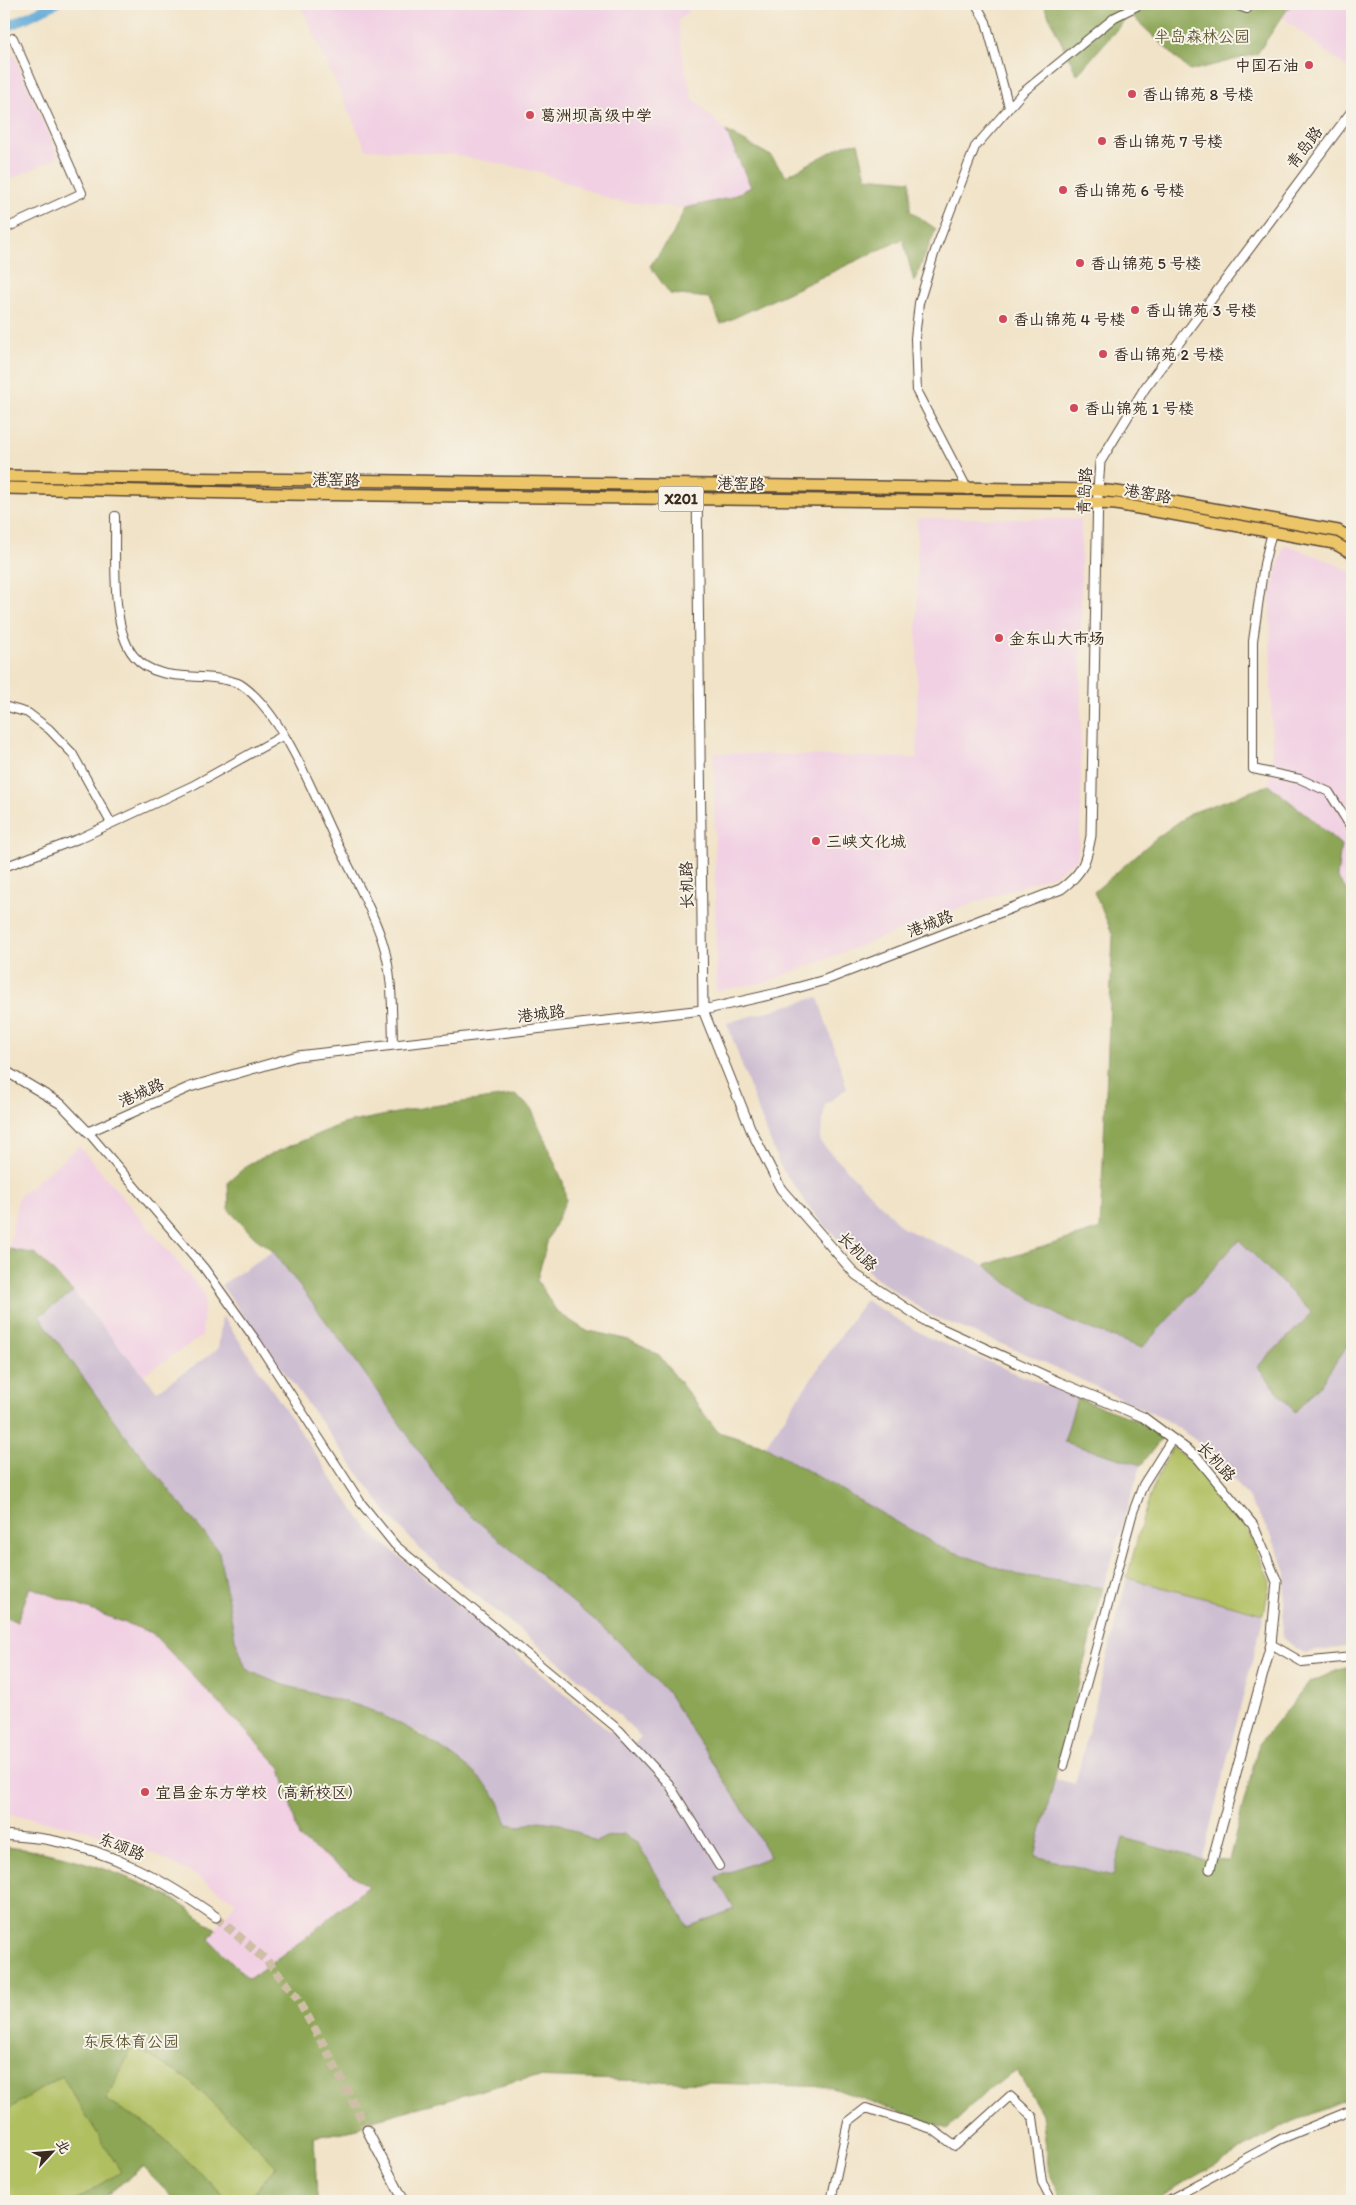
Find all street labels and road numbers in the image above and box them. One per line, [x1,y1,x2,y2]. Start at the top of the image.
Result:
street label: 青岛路 [1282,122,1326,172]
street label: 青岛路 [1074,467,1095,515]
street label: 港窑路 [312,470,360,489]
street label: 港窑路 [717,474,765,493]
street label: 港窑路 [1123,480,1173,507]
road number: X201 [658,486,704,512]
street label: 长机路 [677,861,696,909]
street label: 港城路 [904,906,956,941]
street label: 港城路 [516,1001,566,1026]
street label: 港城路 [115,1074,167,1111]
street label: 长机路 [834,1228,881,1275]
street label: 长机路 [1193,1437,1240,1485]
street label: 东颂路 [96,1829,148,1864]

